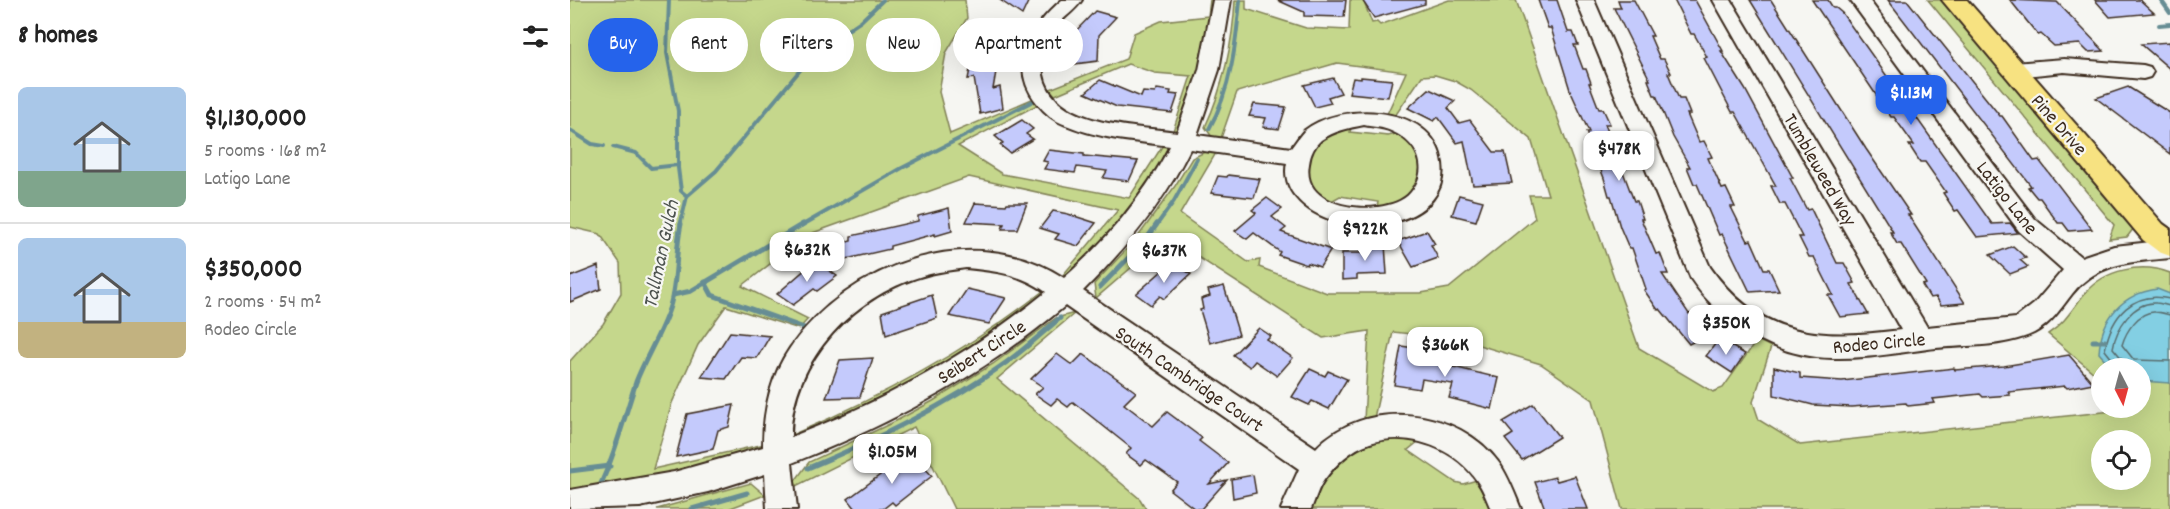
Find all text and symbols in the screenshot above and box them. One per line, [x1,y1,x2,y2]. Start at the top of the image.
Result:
text: 8 homes [18,18,98,55]
chip: Buy [588,18,658,72]
chip: Rent [670,18,748,72]
chip: Filters [760,18,854,72]
chip: New [866,18,941,72]
chip: Apartment [953,18,1083,72]
icon: filters [519,20,552,53]
pin: $1.13M [1862,75,1960,126]
text: $1.13M [1890,80,1932,108]
street label: Pine Drive [2023,89,2093,163]
text: $1,130,000 [204,101,307,138]
street label: Tumbleweed Way [1775,109,1862,233]
icon: home [66,111,138,183]
pin: $478K [1577,131,1661,182]
text: $478K [1597,136,1641,164]
text: 5 rooms · 168 m² [204,138,327,166]
street label: Latigo Lane [1968,156,2043,242]
text: Latigo Lane [204,166,290,194]
water label: Tallman Gulch [637,196,689,311]
pin: $922K [1323,211,1407,262]
text: $922K [1342,216,1388,244]
pin: $632K [765,232,849,283]
pin: $637K [1122,233,1206,284]
text: $632K [784,237,830,265]
text: $637K [1141,238,1187,266]
text: $350,000 [204,252,302,289]
icon: home [66,262,138,334]
text: 2 rooms · 54 m² [204,289,322,317]
pin: $350K [1684,305,1768,356]
text: $350K [1702,310,1750,338]
street label: Seibert Circle [933,314,1033,393]
text: Rodeo Circle [204,317,297,345]
street label: South Cambridge Court [1108,320,1268,441]
pin: $366K [1403,327,1487,378]
street label: Rodeo Circle [1832,327,1927,363]
text: $366K [1421,332,1469,360]
north arrow [2091,358,2151,418]
map controls [2091,358,2151,490]
button: locate [2091,430,2151,490]
pin: $1.05M [843,434,941,485]
text: $1.05M [867,439,917,467]

